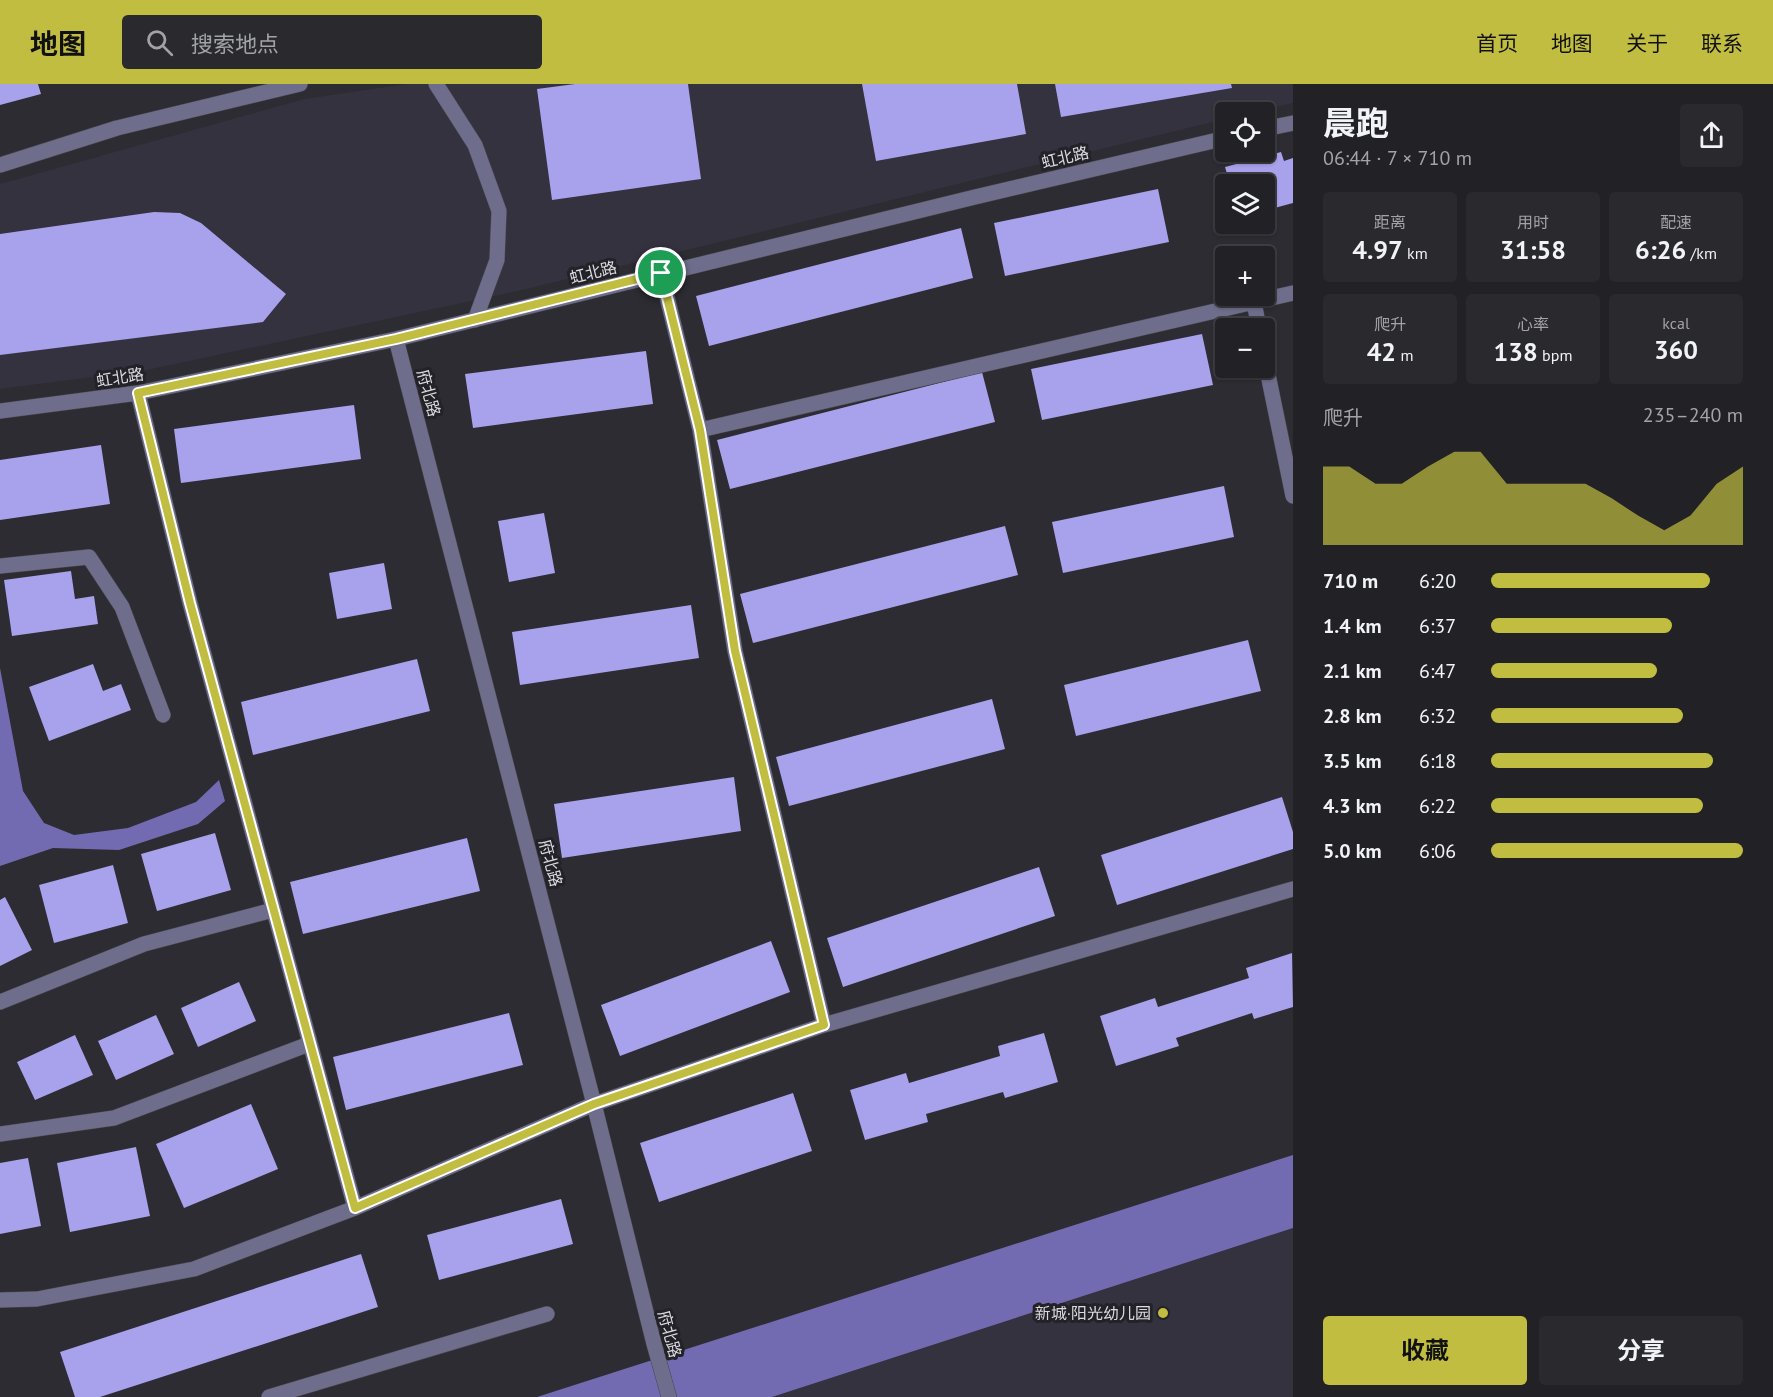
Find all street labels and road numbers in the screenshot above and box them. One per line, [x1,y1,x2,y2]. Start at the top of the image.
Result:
street label: 虹北路 [1039,142,1091,172]
street label: 虹北路 [567,256,619,288]
street label: 虹北路 [95,363,145,391]
street label: 府北路 [413,367,445,419]
street label: 府北路 [535,837,567,889]
street label: 府北路 [654,1308,686,1360]

